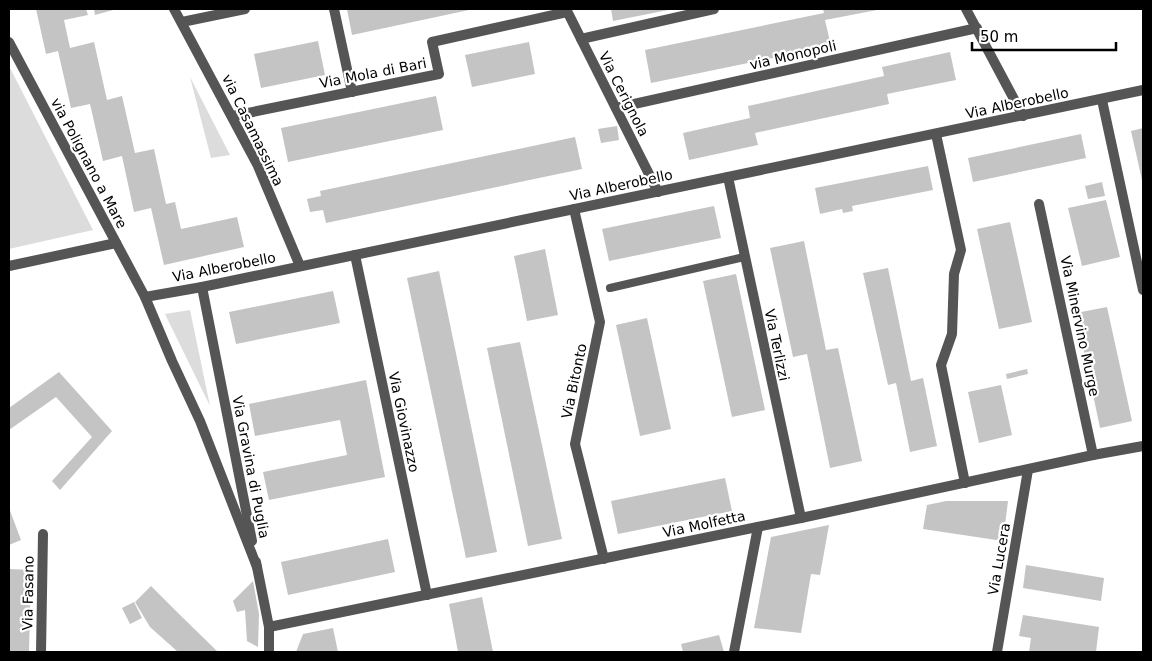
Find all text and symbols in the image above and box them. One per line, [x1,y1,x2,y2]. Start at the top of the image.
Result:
scale bar [972,20,1116,52]
text: 50 m [980,28,1018,46]
street label: via Monopoli [748,37,838,73]
street label: Via Cerignola [596,49,652,139]
street label: Via Mola di Bari [318,55,428,91]
street label: via Casamassima [219,72,287,188]
street label: Via Alberobello [964,84,1070,122]
street label: via Polignano a Mare [48,95,130,231]
street label: Via Alberobello [568,166,674,204]
street label: Via Alberobello [171,249,277,285]
street label: Via Minervino Murge [1057,254,1103,398]
street label: Via Terlizzi [762,308,792,382]
street label: Via Bitonto [558,342,590,420]
street label: Via Giovinazzo [386,370,422,474]
street label: Via Gravina di Puglia [229,394,273,540]
street label: Via Molfetta [661,507,747,541]
street label: Via Lucera [985,522,1013,596]
street label: Via Fasano [19,555,37,631]

